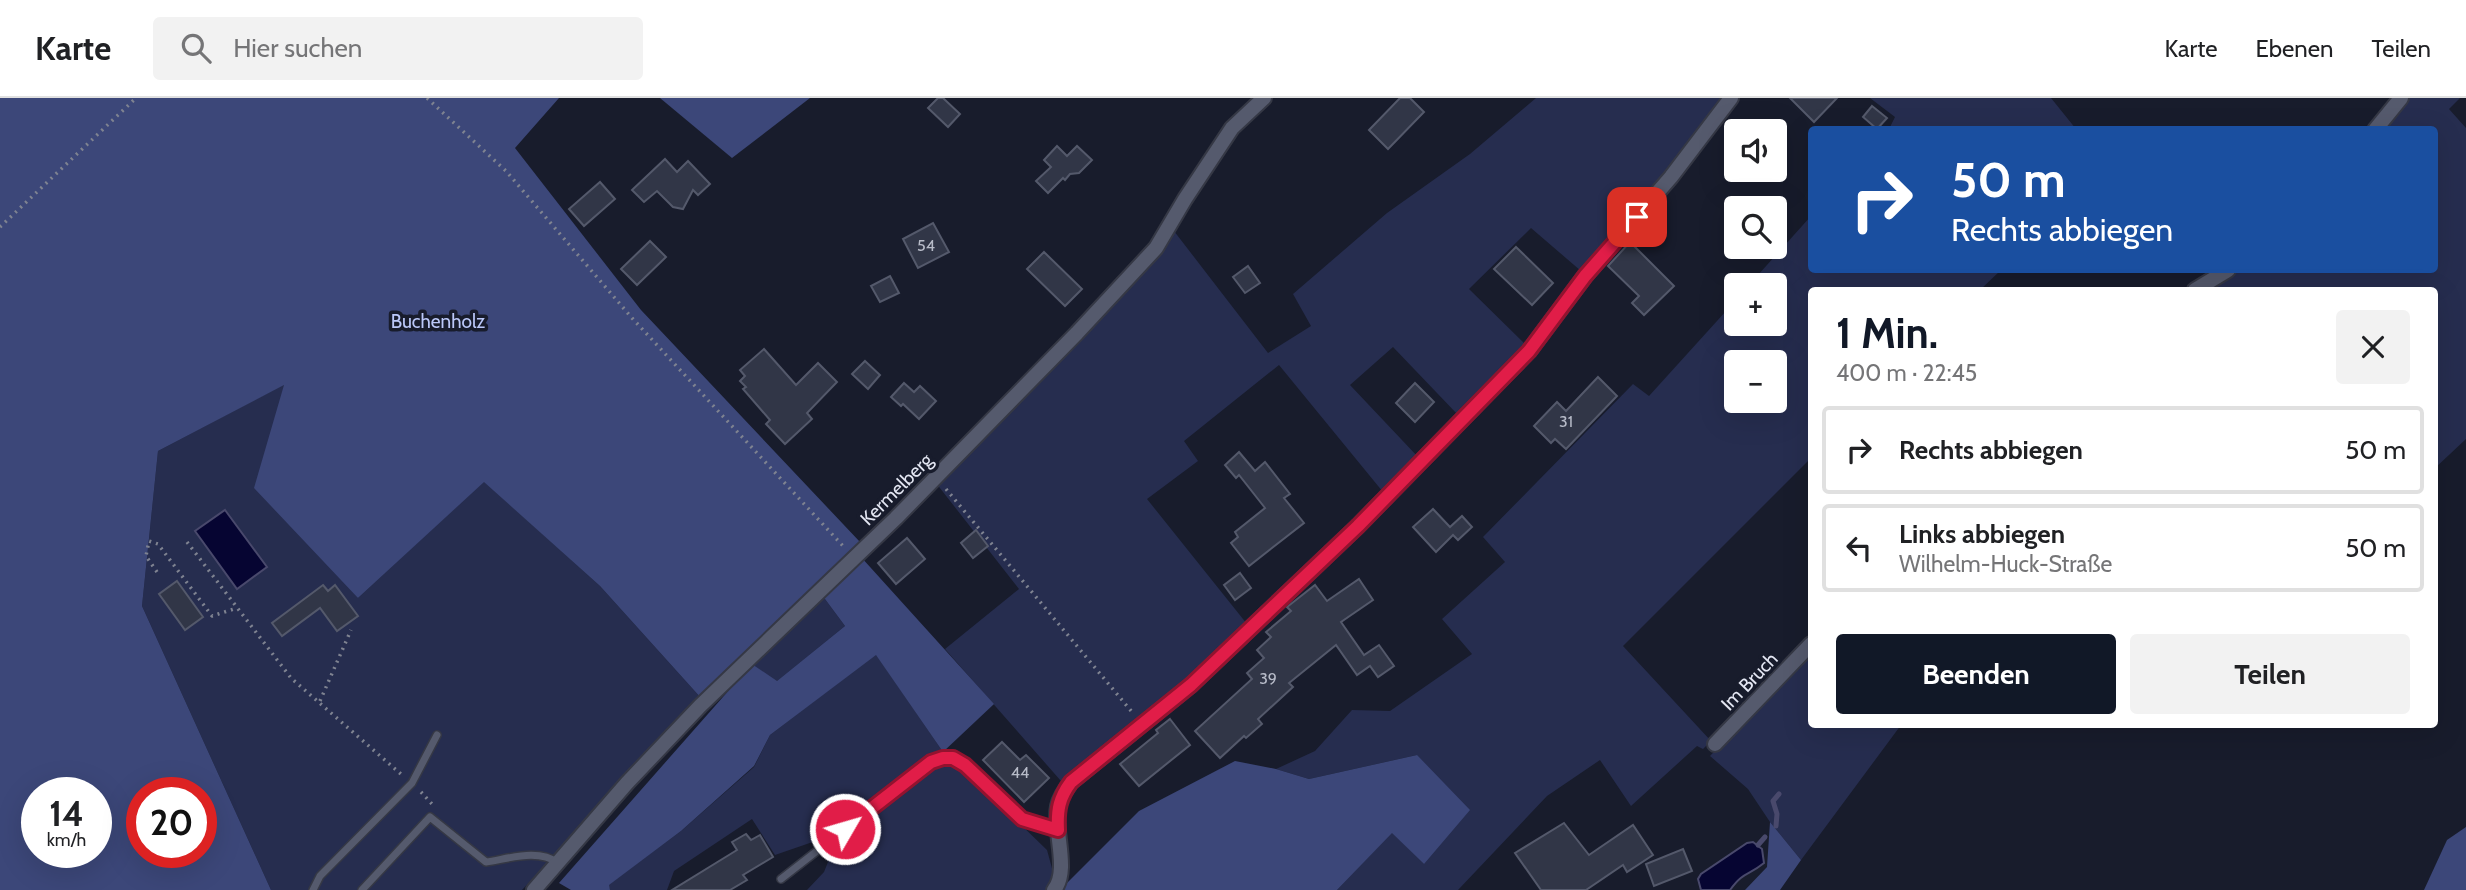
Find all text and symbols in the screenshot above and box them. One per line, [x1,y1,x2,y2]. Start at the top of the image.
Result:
search box [153,17,643,80]
text: Karte [35,28,111,68]
icon: search [177,29,215,67]
text: Hier suchen [233,32,362,64]
text: Karte [2164,34,2217,63]
text: Ebenen [2255,34,2333,63]
text: Teilen [2371,34,2431,63]
map controls [1724,119,1787,413]
button: sound [1724,119,1787,182]
text: 50 m [1951,150,2066,209]
icon: right [1836,154,1927,245]
pin [1607,187,1667,247]
button: search [1724,196,1787,259]
icon: arrive [1618,198,1656,236]
text: Rechts abbiegen [1951,210,2173,249]
house number: 54 [917,236,935,255]
button: + [1724,273,1787,336]
text: 1 Min. [1836,307,1938,359]
park label: Buchenholz [391,310,485,333]
button: close [2336,310,2410,384]
button: − [1724,350,1787,413]
text: 400 m · 22:45 [1836,359,1977,387]
house number: 31 [1559,412,1573,431]
icon: right [1840,431,1878,469]
text: Rechts abbiegen [1899,434,2083,466]
text: 50 m [2345,434,2406,466]
street label: Kermelberg [856,448,938,530]
text: Links abbiegen [1899,518,2065,550]
icon: left [1840,529,1878,567]
text: 50 m [2345,532,2406,564]
text: Wilhelm-Huck-Straße [1899,550,2112,578]
button: Beenden [1836,634,2116,714]
button: Teilen [2130,634,2410,714]
street label: Im Bruch [1716,648,1783,715]
house number: 39 [1259,669,1277,688]
house number: 44 [1011,763,1029,782]
speed limit sign: 20 [126,777,217,868]
text: 14 [49,792,84,835]
position arrow [808,792,882,866]
text: km/h [47,829,86,851]

